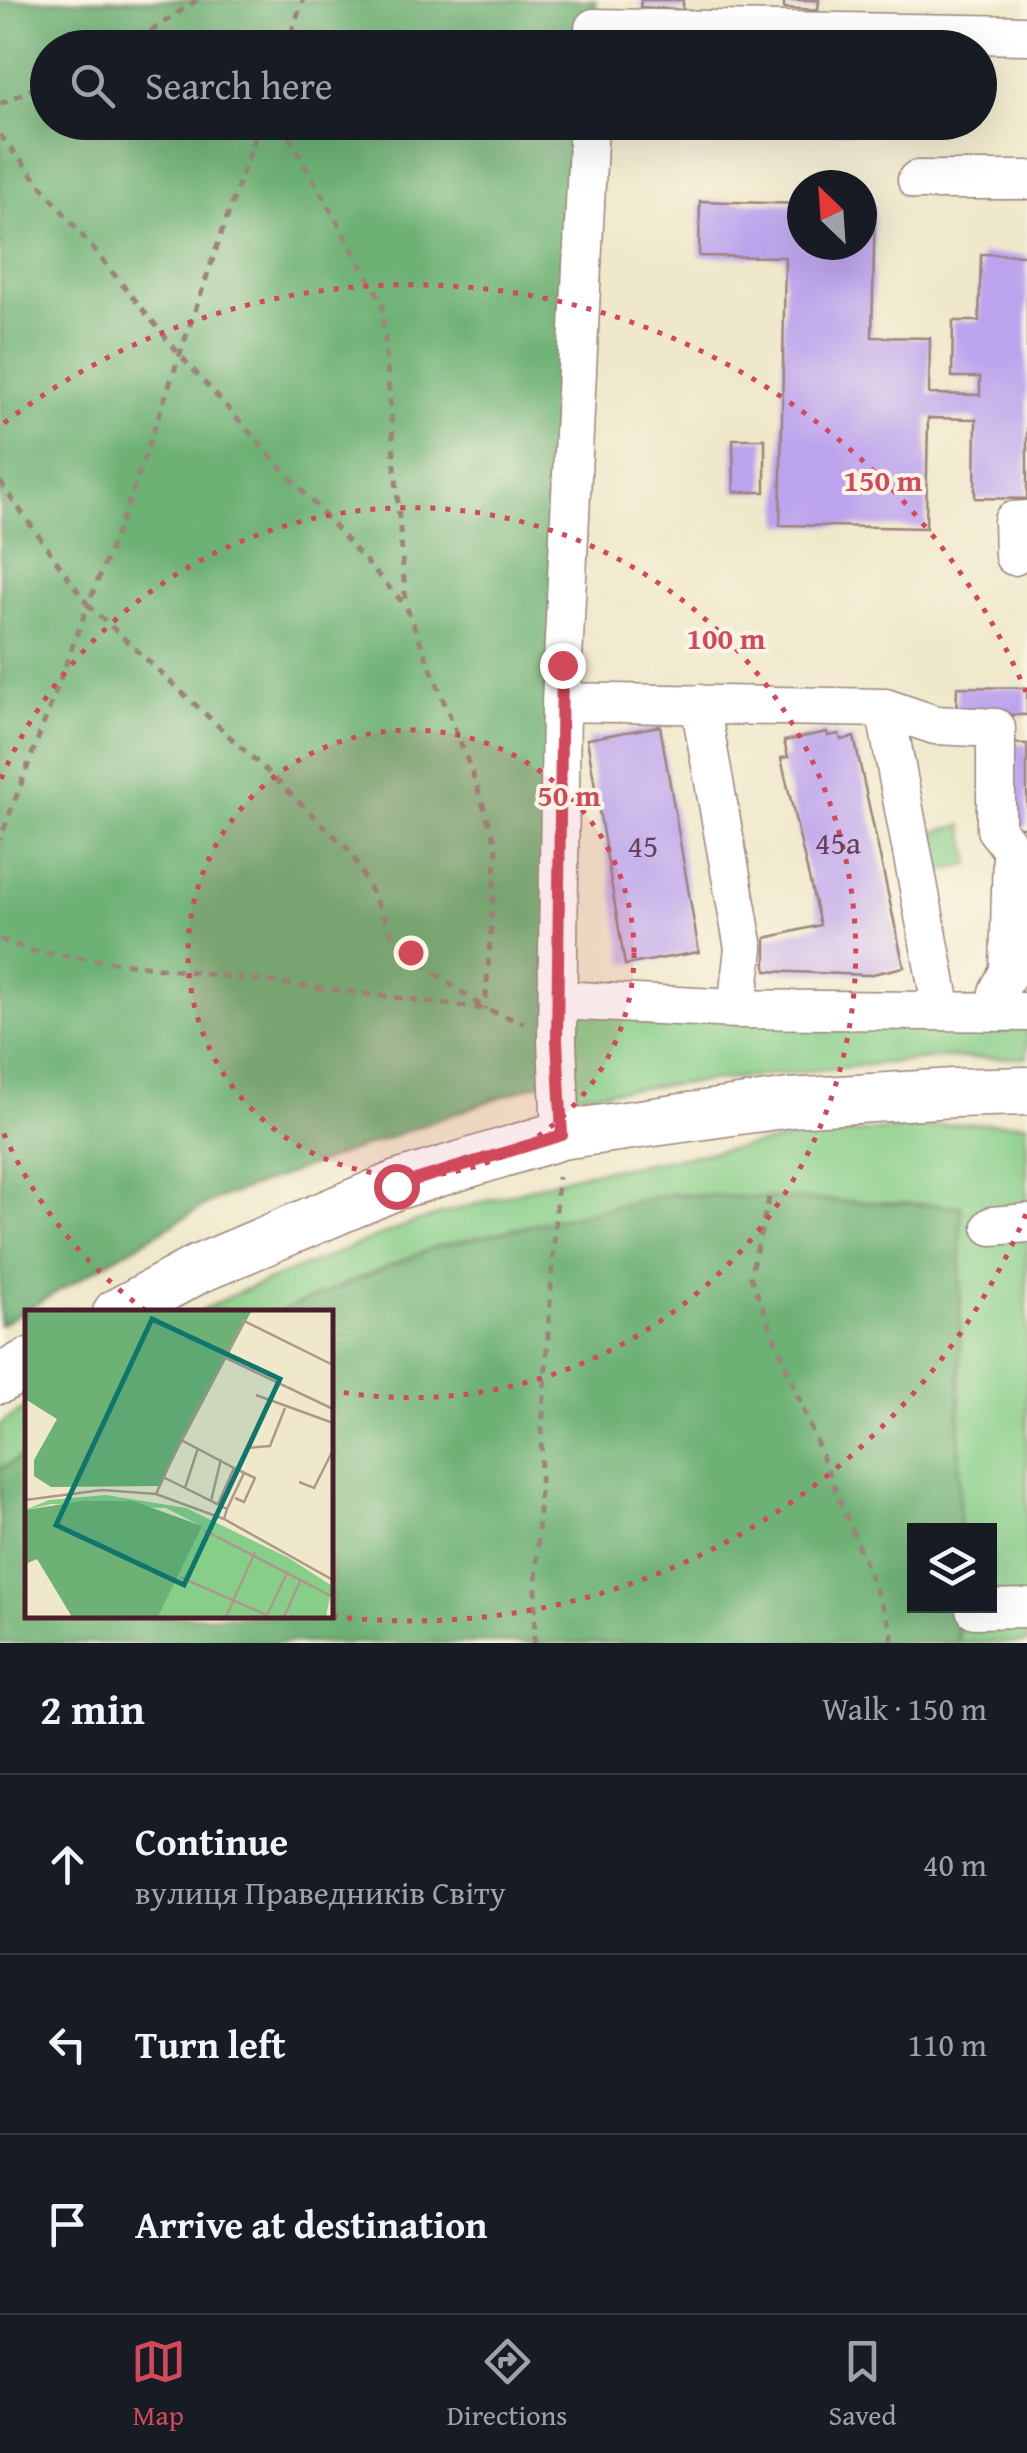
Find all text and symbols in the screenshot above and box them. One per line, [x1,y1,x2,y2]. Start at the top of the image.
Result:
search box [30,30,997,140]
text: Search here [145,57,333,113]
icon: search [65,58,120,113]
north arrow [787,170,877,260]
text: 150 m [844,458,923,502]
text: 100 m [687,616,766,660]
route end [540,643,586,689]
text: 50 m [537,773,601,817]
house number: 45а [815,819,862,866]
house number: 45 [628,822,658,869]
centre of rings [393,935,429,971]
route start [374,1164,420,1210]
inset map [25,1310,332,1618]
map controls [907,1523,997,1613]
button: layers [907,1523,997,1613]
text: 2 min [40,1678,145,1739]
text: Walk · 150 m [822,1685,987,1732]
text: Continue [135,1813,288,1869]
icon: ahead [40,1837,95,1892]
text: 40 m [923,1841,987,1888]
text: вулиця Праведників Світу [135,1869,506,1916]
text: Turn left [135,2016,286,2072]
icon: left [40,2017,95,2072]
text: 110 m [908,2021,987,2068]
text: Arrive at destination [135,2196,488,2252]
icon: arrive [40,2197,95,2252]
tab: Map [131,2334,186,2435]
tab: Directions [447,2334,567,2435]
tab: Saved [829,2334,896,2435]

